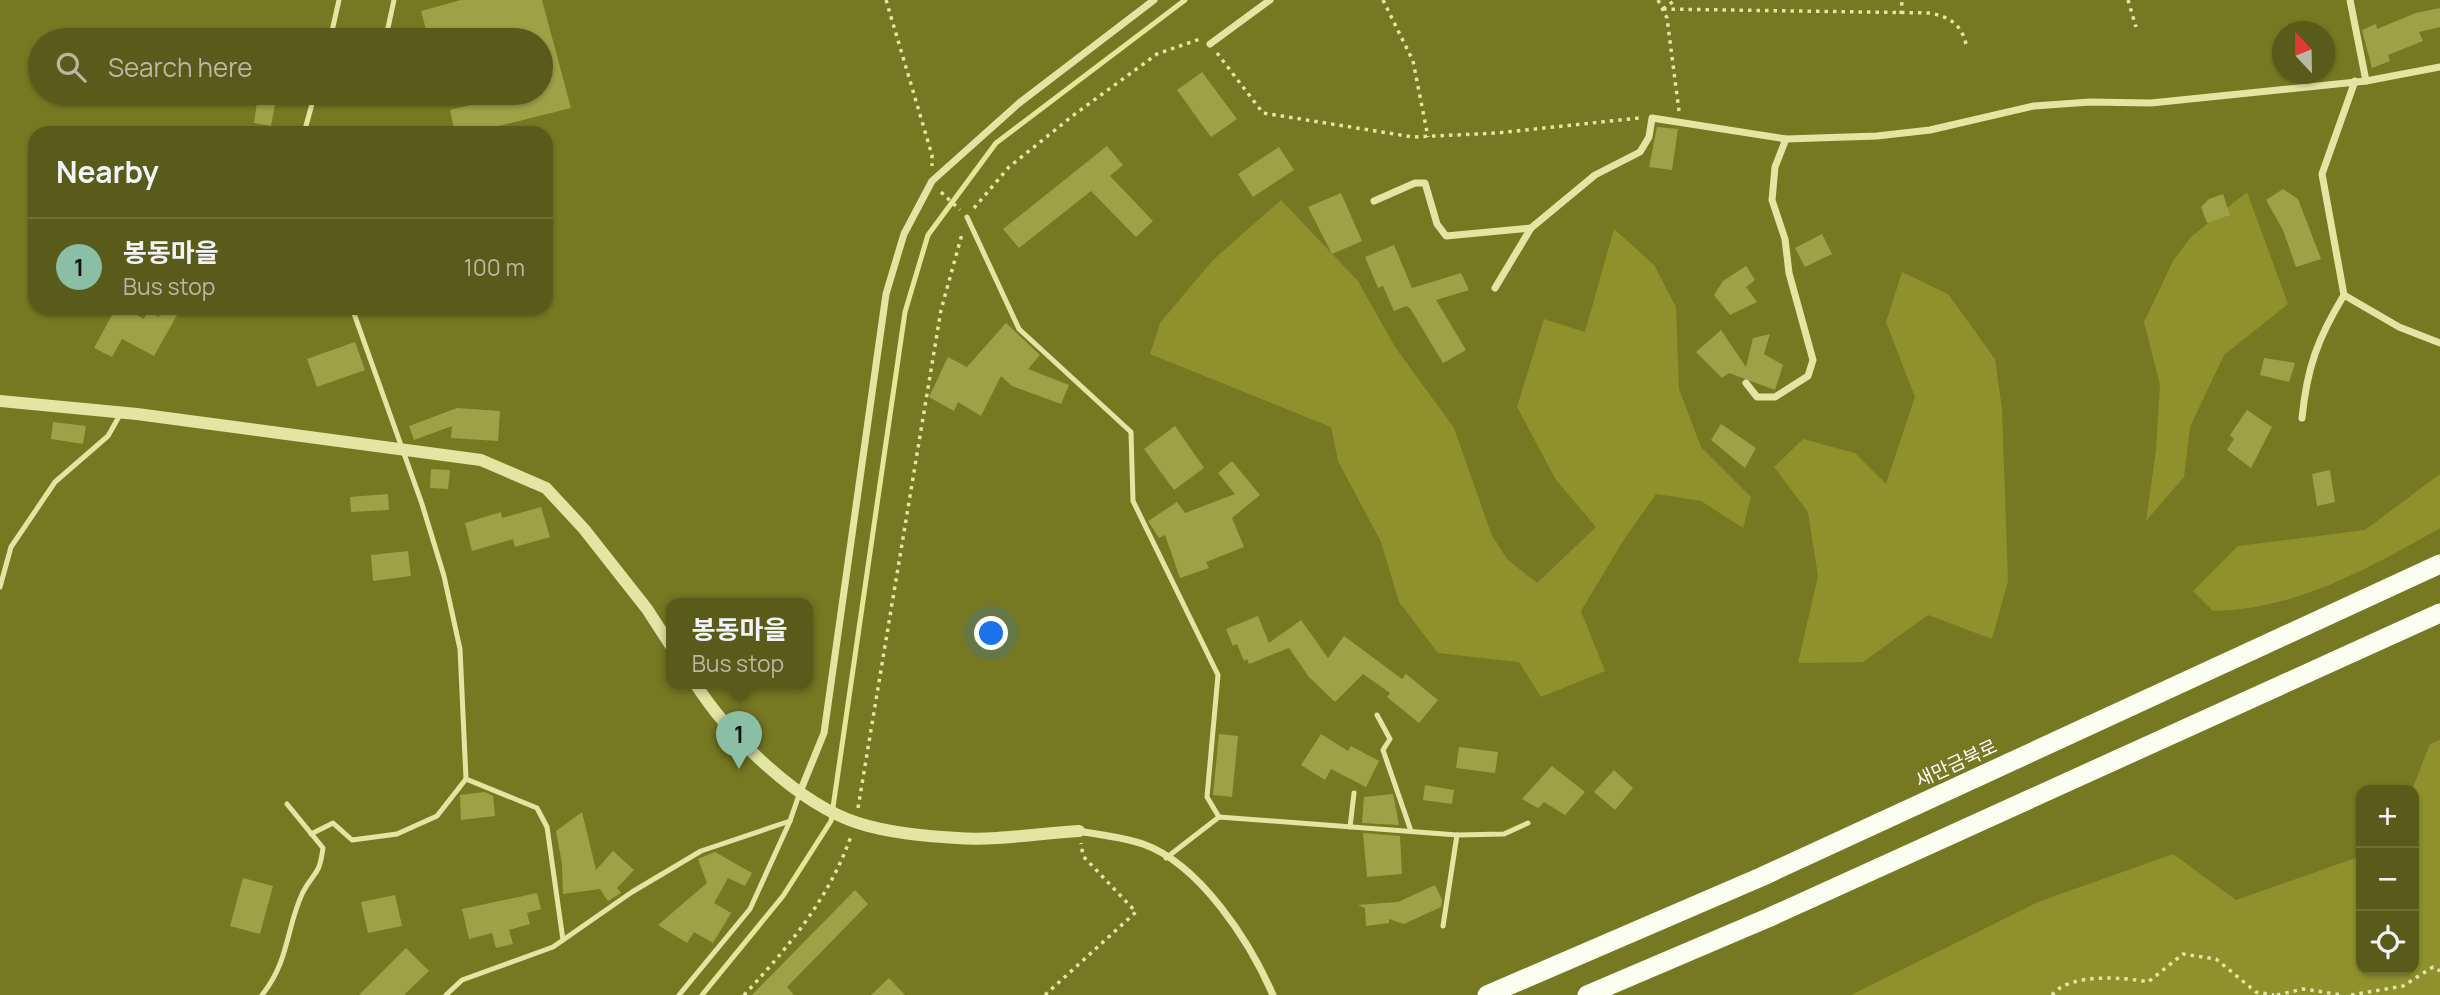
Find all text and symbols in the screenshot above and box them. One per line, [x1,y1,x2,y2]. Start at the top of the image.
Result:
north arrow [2272,21,2335,84]
search box [28,28,553,105]
icon: search [52,48,90,86]
text: Search here [108,49,253,85]
text: Nearby [56,151,159,192]
text: 봉동마을 [123,234,219,270]
text: 1 [74,251,84,283]
text: 100 m [464,251,525,283]
text: Bus stop [123,270,215,302]
popup [666,598,813,689]
text: 봉동마을 [692,611,787,647]
your location [974,616,1008,650]
text: Bus stop [692,647,784,679]
pin: 1 [716,711,762,769]
street label: 새만금북로 [1911,733,2001,793]
map controls [2356,785,2419,974]
button: + [2356,785,2419,848]
button: − [2356,848,2419,911]
button: locate [2356,911,2419,974]

